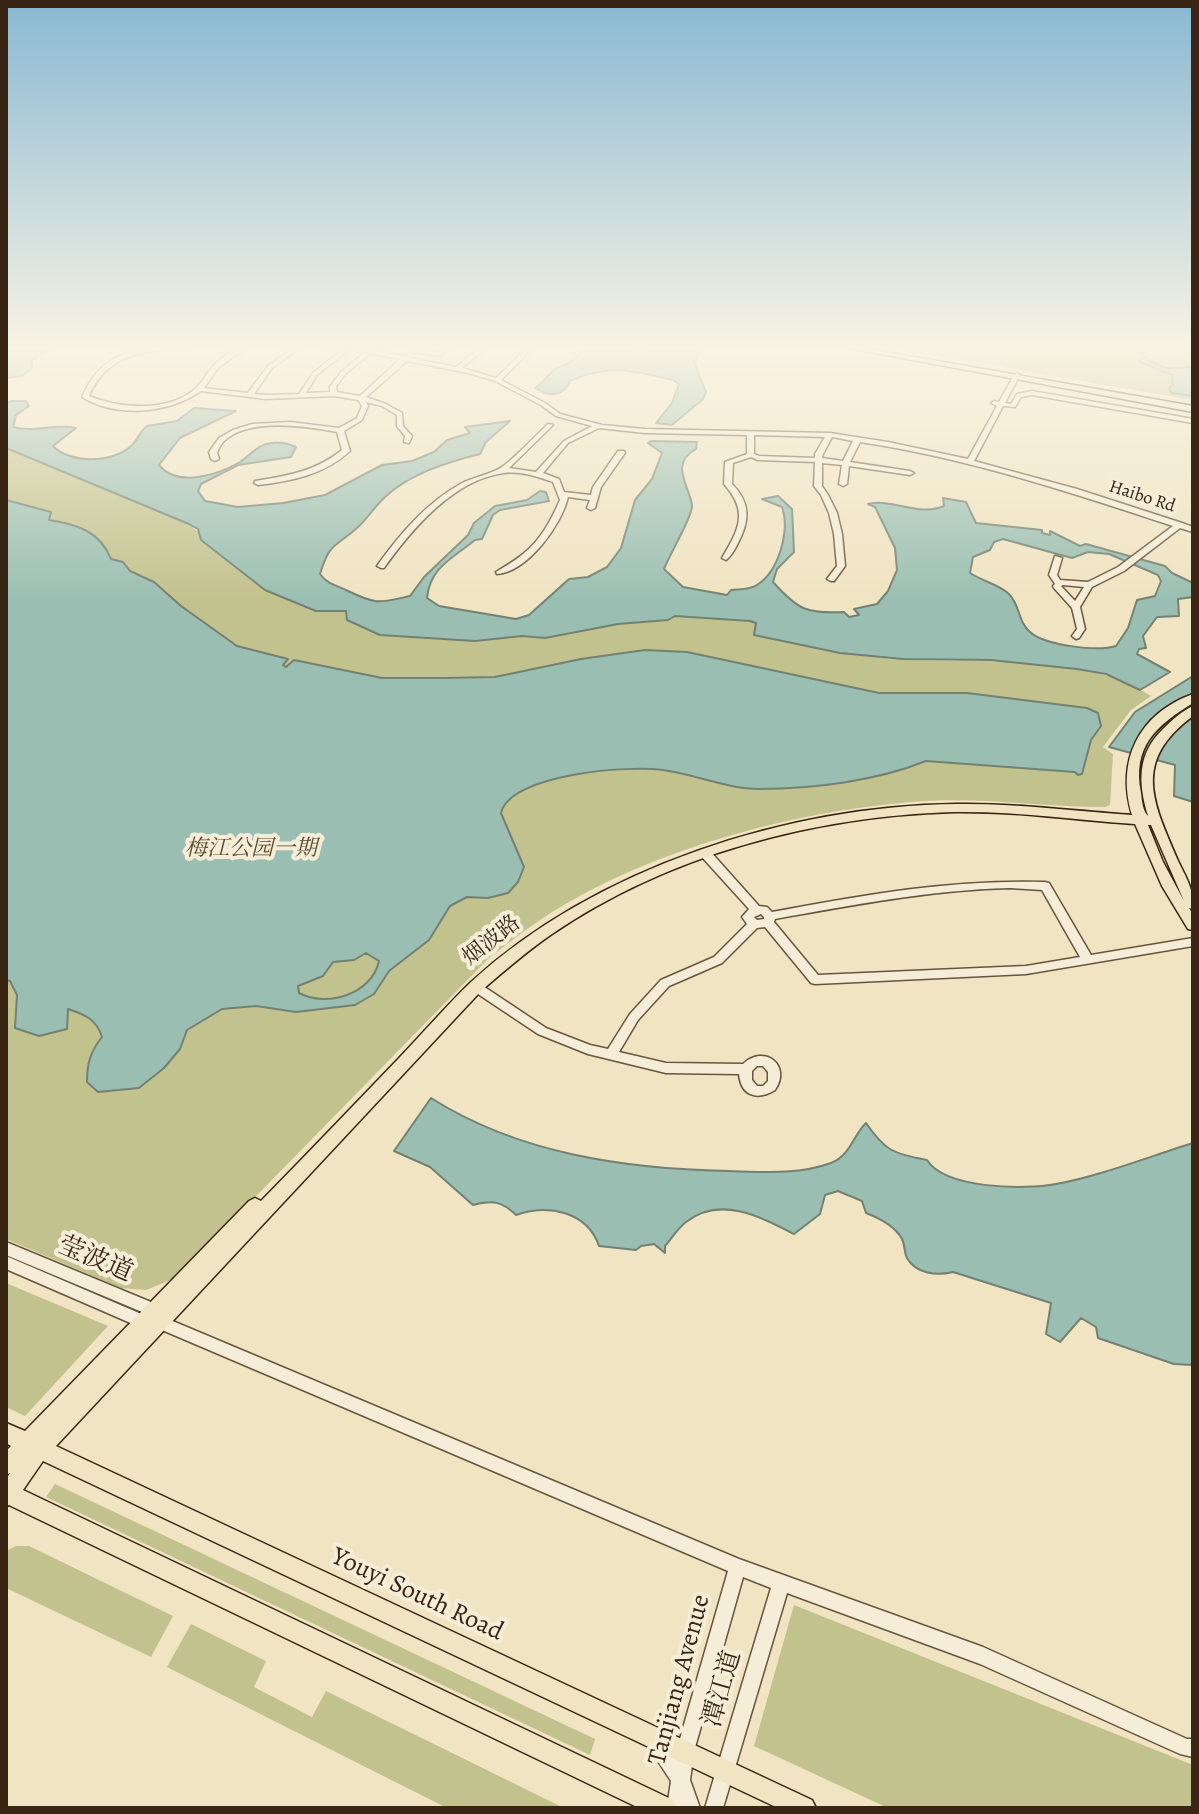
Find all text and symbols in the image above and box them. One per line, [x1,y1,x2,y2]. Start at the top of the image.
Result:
street label: Haibo Rd [1106,476,1178,518]
park label: 梅江公园一期 [185,837,317,863]
street label: 烟波路 [458,910,526,972]
street label: 莹波道 [53,1230,137,1290]
street label: Youyi South Road [326,1542,508,1648]
street label: Tanjiang Avenue [642,1591,718,1769]
street label: 潭江道 [697,1647,749,1731]

